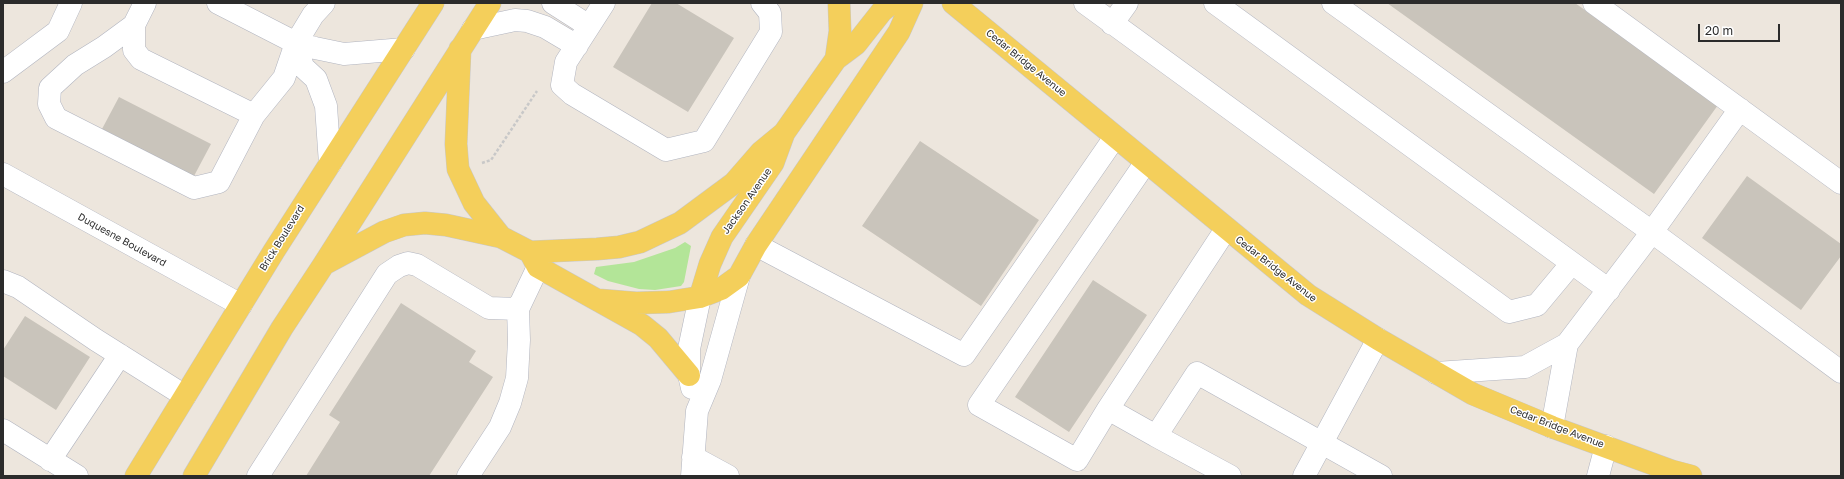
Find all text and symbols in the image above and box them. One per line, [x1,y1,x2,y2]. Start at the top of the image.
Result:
scale bar [1700,16,1782,42]
text: 20 m [1705,23,1733,38]
street label: Cedar Bridge Avenue [983,27,1069,99]
street label: Jackson Avenue [720,166,774,236]
street label: Brick Boulevard [257,203,307,273]
street label: Duquesne Boulevard [76,211,168,269]
street label: Cedar Bridge Avenue [1233,233,1319,305]
street label: Cedar Bridge Avenue [1508,403,1606,451]

